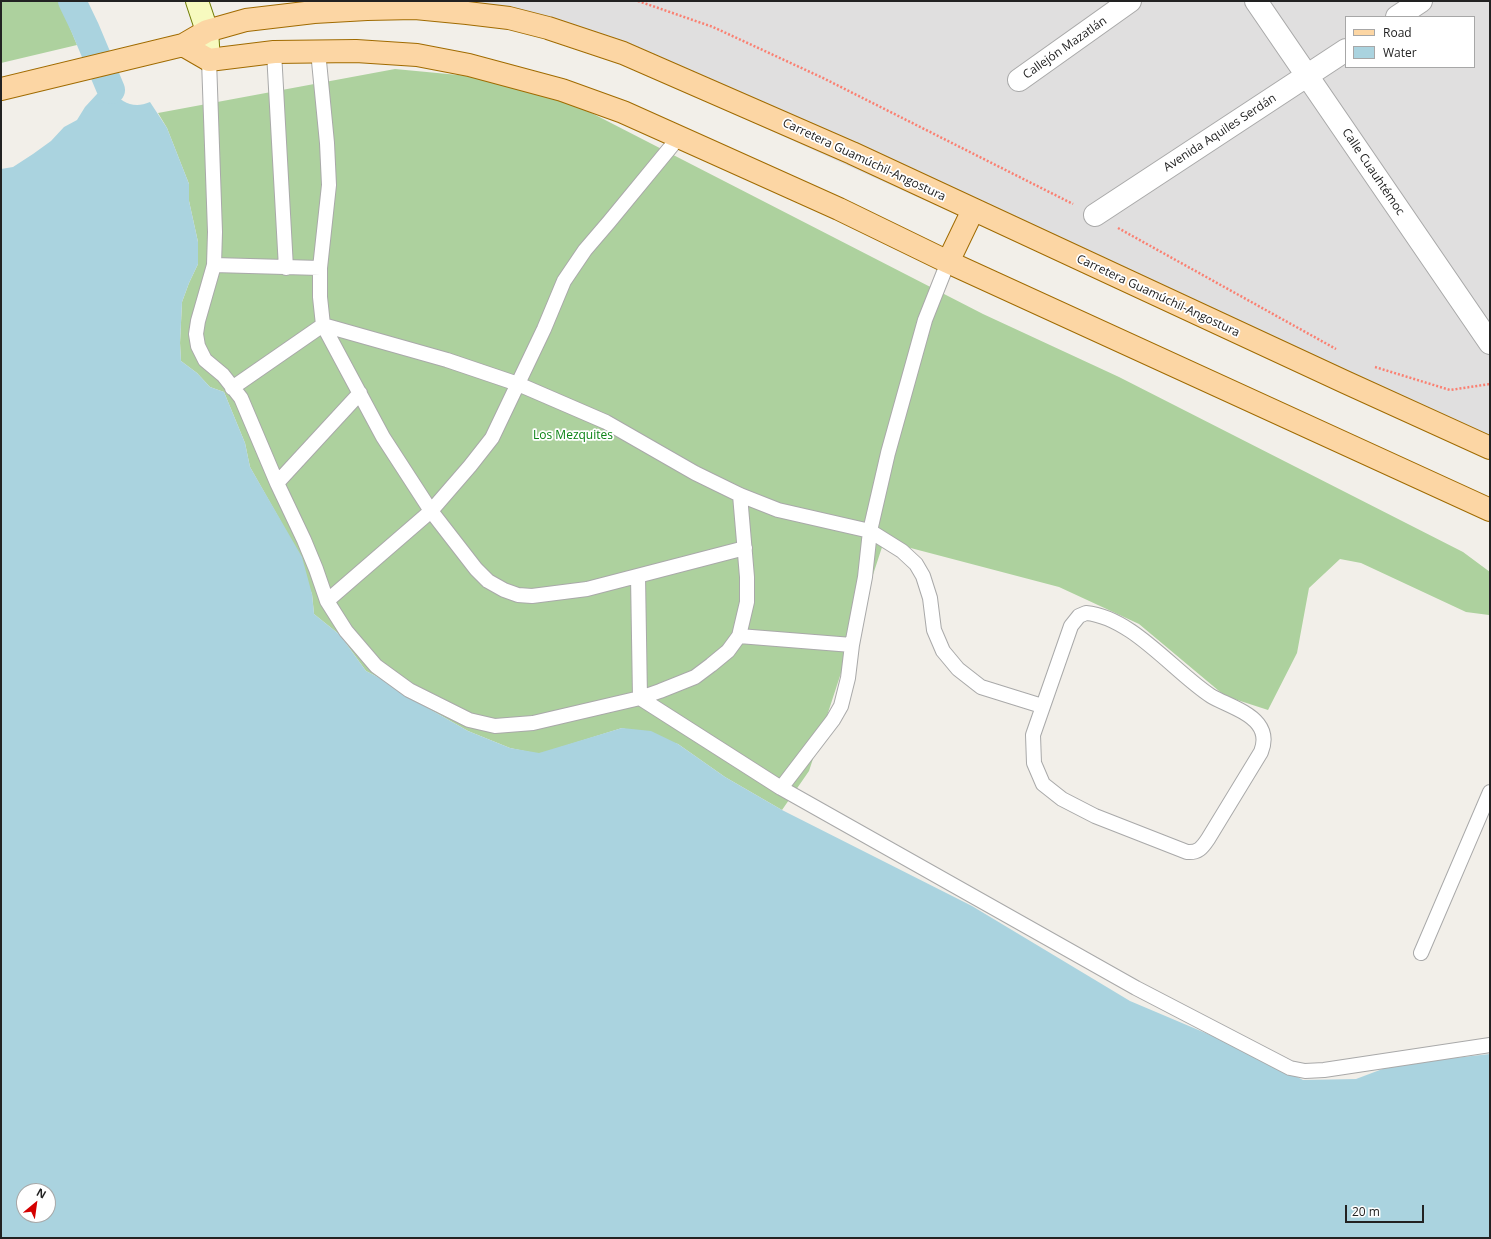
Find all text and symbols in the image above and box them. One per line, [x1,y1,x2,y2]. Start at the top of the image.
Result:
street label: Callejón Mazatlán [1020,14,1110,82]
legend [1345,16,1475,68]
text: Road [1383,24,1412,41]
text: Water [1383,44,1417,61]
street label: Avenida Aquiles Serdán [1161,91,1279,175]
street label: Carretera Guamúchil-Angostura [780,116,948,204]
street label: Calle Cuauhtémoc [1339,126,1407,218]
street label: Carretera Guamúchil-Angostura [1074,252,1242,340]
park label: Los Mezquites [533,429,613,443]
north arrow [16,1183,56,1223]
text: N [34,1184,49,1202]
scale bar [1347,1197,1426,1223]
text: 20 m [1352,1203,1380,1220]

